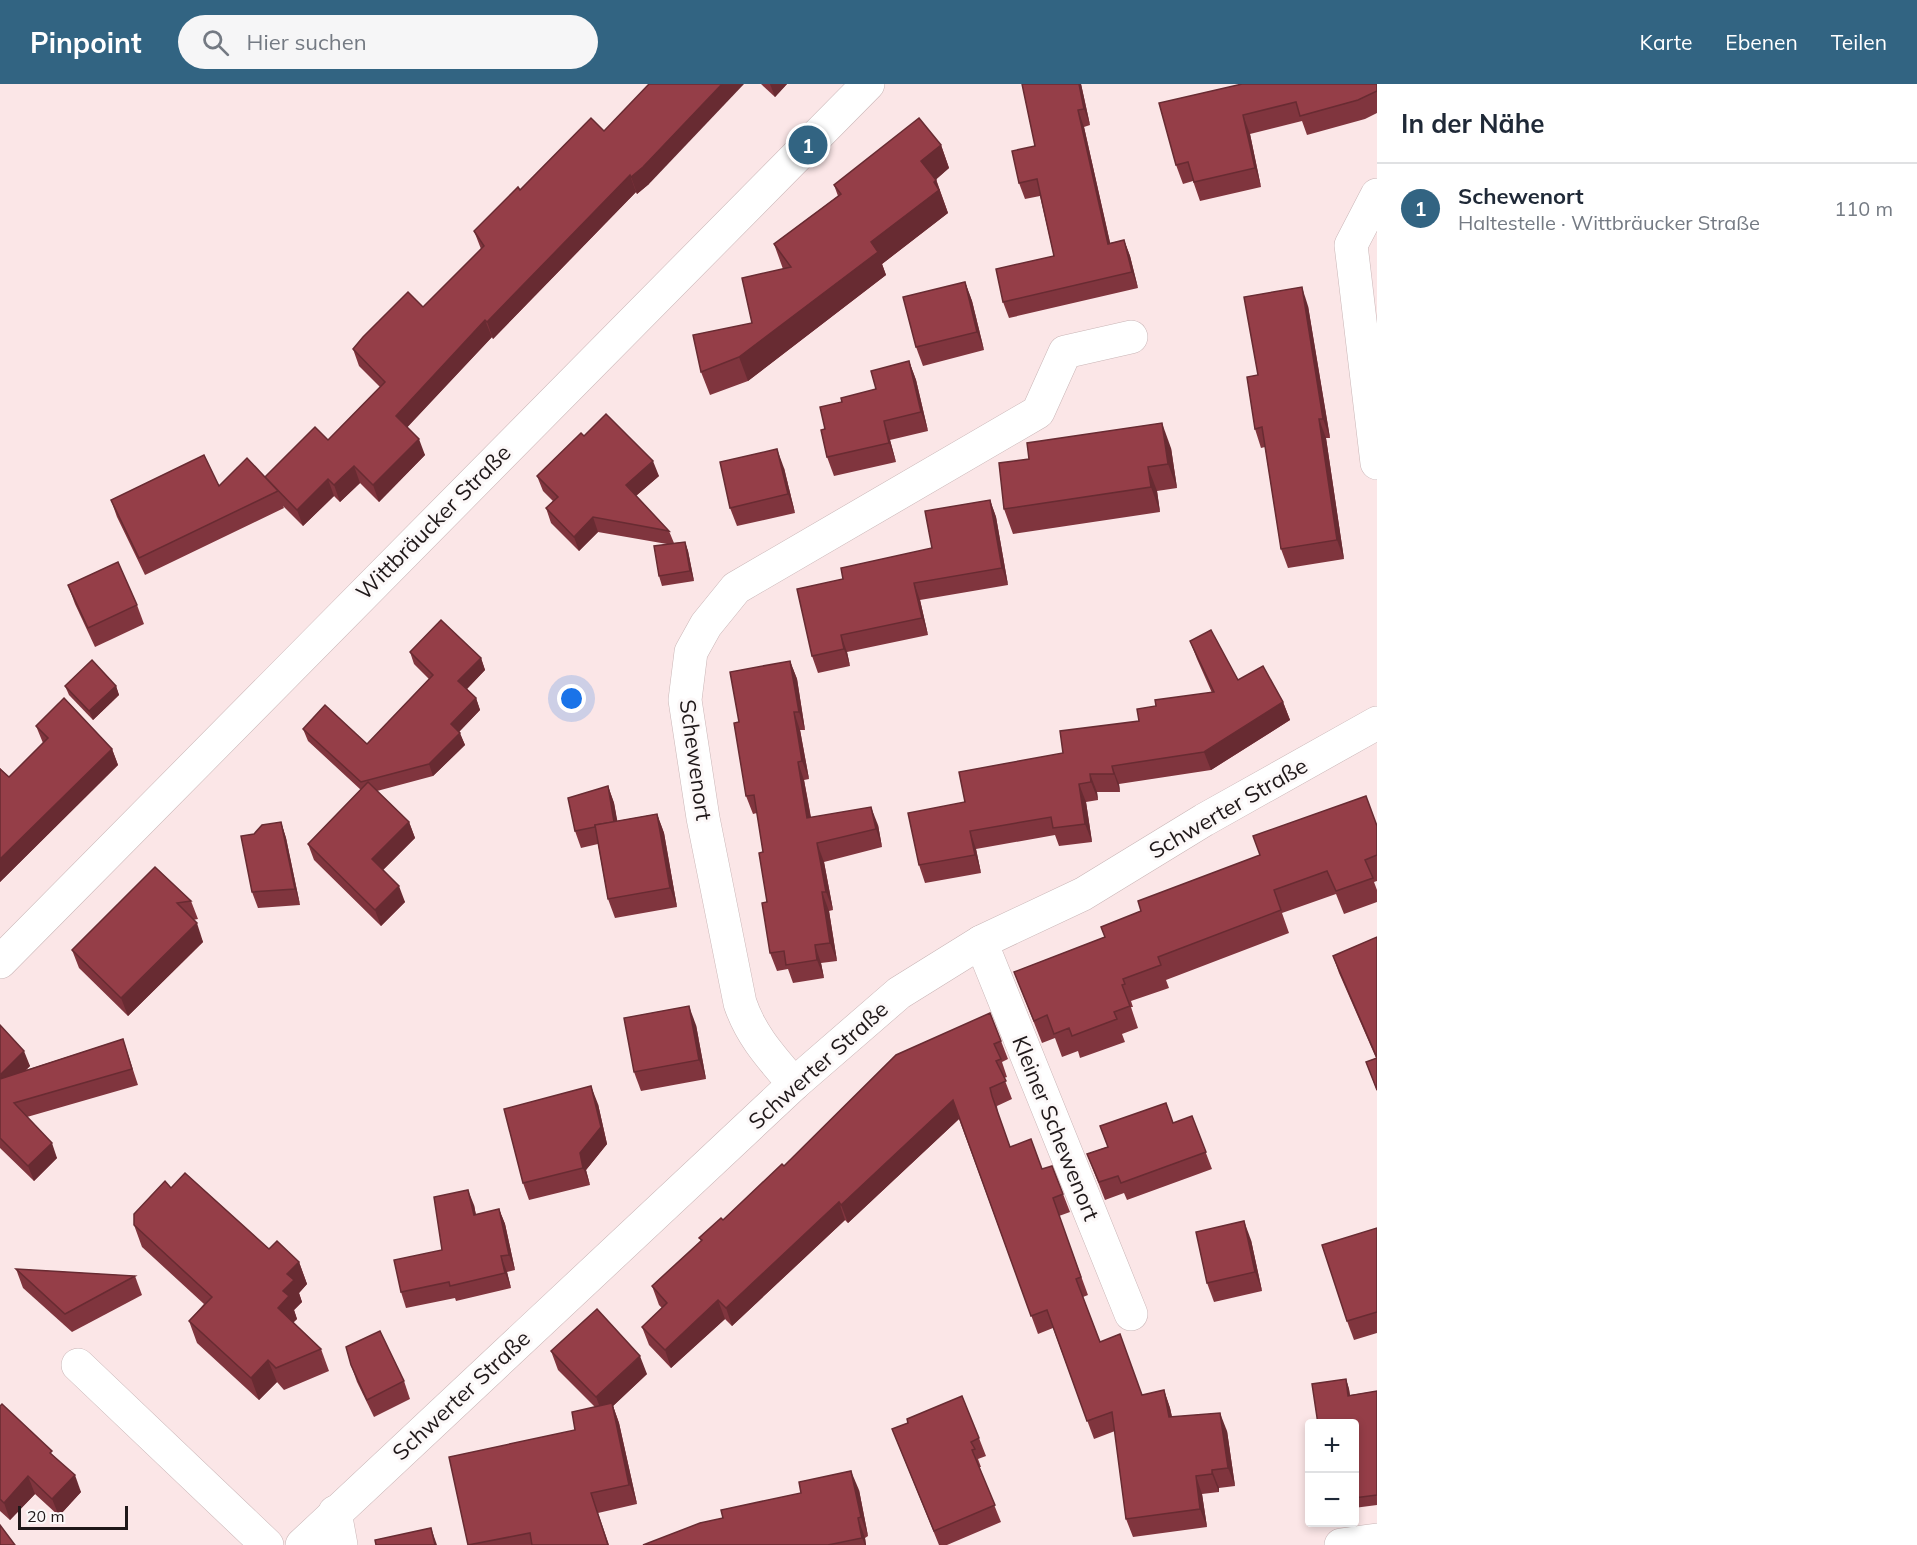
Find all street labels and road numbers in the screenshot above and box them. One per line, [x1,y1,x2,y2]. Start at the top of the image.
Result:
street label: Wittbräucker Straße [350,439,516,605]
street label: Schewenort [674,698,718,823]
street label: Schwerter Straße [1144,751,1312,865]
street label: Schwerter Straße [742,995,894,1135]
street label: Kleiner Schewenort [1006,1031,1106,1225]
street label: Schwerter Straße [386,1324,536,1466]

